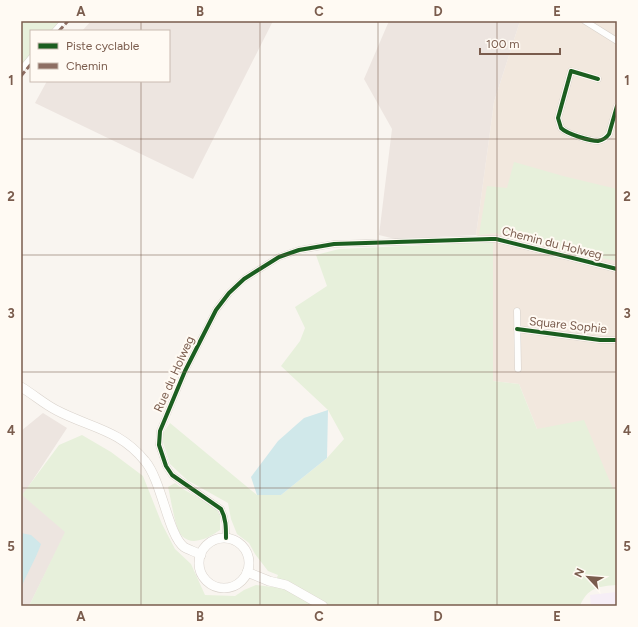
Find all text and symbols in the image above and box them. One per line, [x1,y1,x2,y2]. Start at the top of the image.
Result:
text: A [76,4,86,19]
text: B [196,4,204,19]
text: C [314,4,324,19]
text: D [433,4,443,19]
text: E [553,4,561,19]
legend [30,30,170,82]
scale bar [480,30,560,56]
text: 100 m [486,37,520,51]
text: Piste cyclable [66,39,140,53]
text: Chemin [66,59,108,73]
text: 1 [8,73,14,88]
text: 1 [624,73,630,88]
text: 2 [7,189,15,204]
text: 2 [623,189,631,204]
street label: Chemin du Holweg [500,224,604,262]
text: 3 [7,306,15,321]
text: 3 [623,306,631,321]
street label: Square Sophie [528,314,608,336]
street label: Rue du Holweg [151,334,197,414]
text: 4 [7,423,15,438]
text: 4 [623,423,631,438]
text: 5 [7,539,15,554]
text: 5 [623,539,631,554]
north arrow [568,557,608,597]
text: N [572,566,587,580]
text: A [76,609,86,624]
text: B [196,609,204,624]
text: C [314,609,324,624]
text: D [433,609,443,624]
text: E [553,609,561,624]

